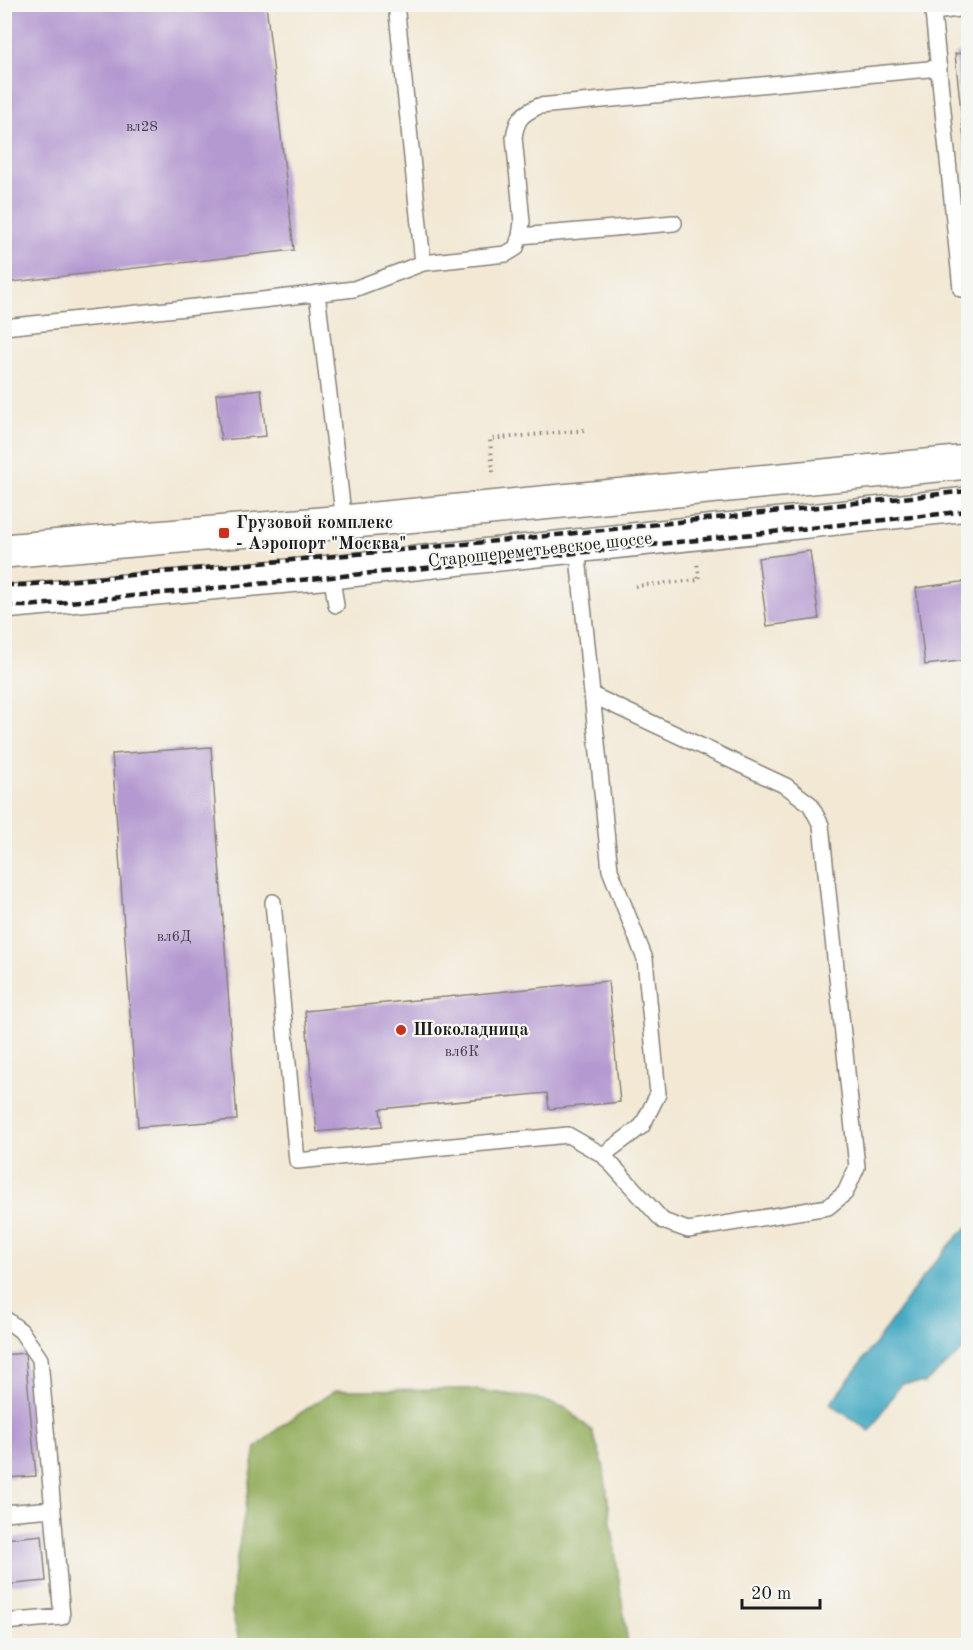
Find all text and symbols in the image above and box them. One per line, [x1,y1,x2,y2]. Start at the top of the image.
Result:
house number: вл28 [126,120,158,135]
place label: Грузовой комплекс - Аэропорт "Москва" [236,514,406,553]
marker: Грузовой комплекс - Аэропорт "Москва" [217,526,231,540]
street label: Старошереметьевское шоссе [427,529,653,571]
house number: вл6Д [157,930,191,945]
place label: Шоколадница [413,1021,529,1039]
marker: Шоколадница [394,1023,408,1037]
house number: вл6К [445,1045,479,1060]
scale bar [742,1572,820,1610]
text: 20 m [751,1585,791,1603]

